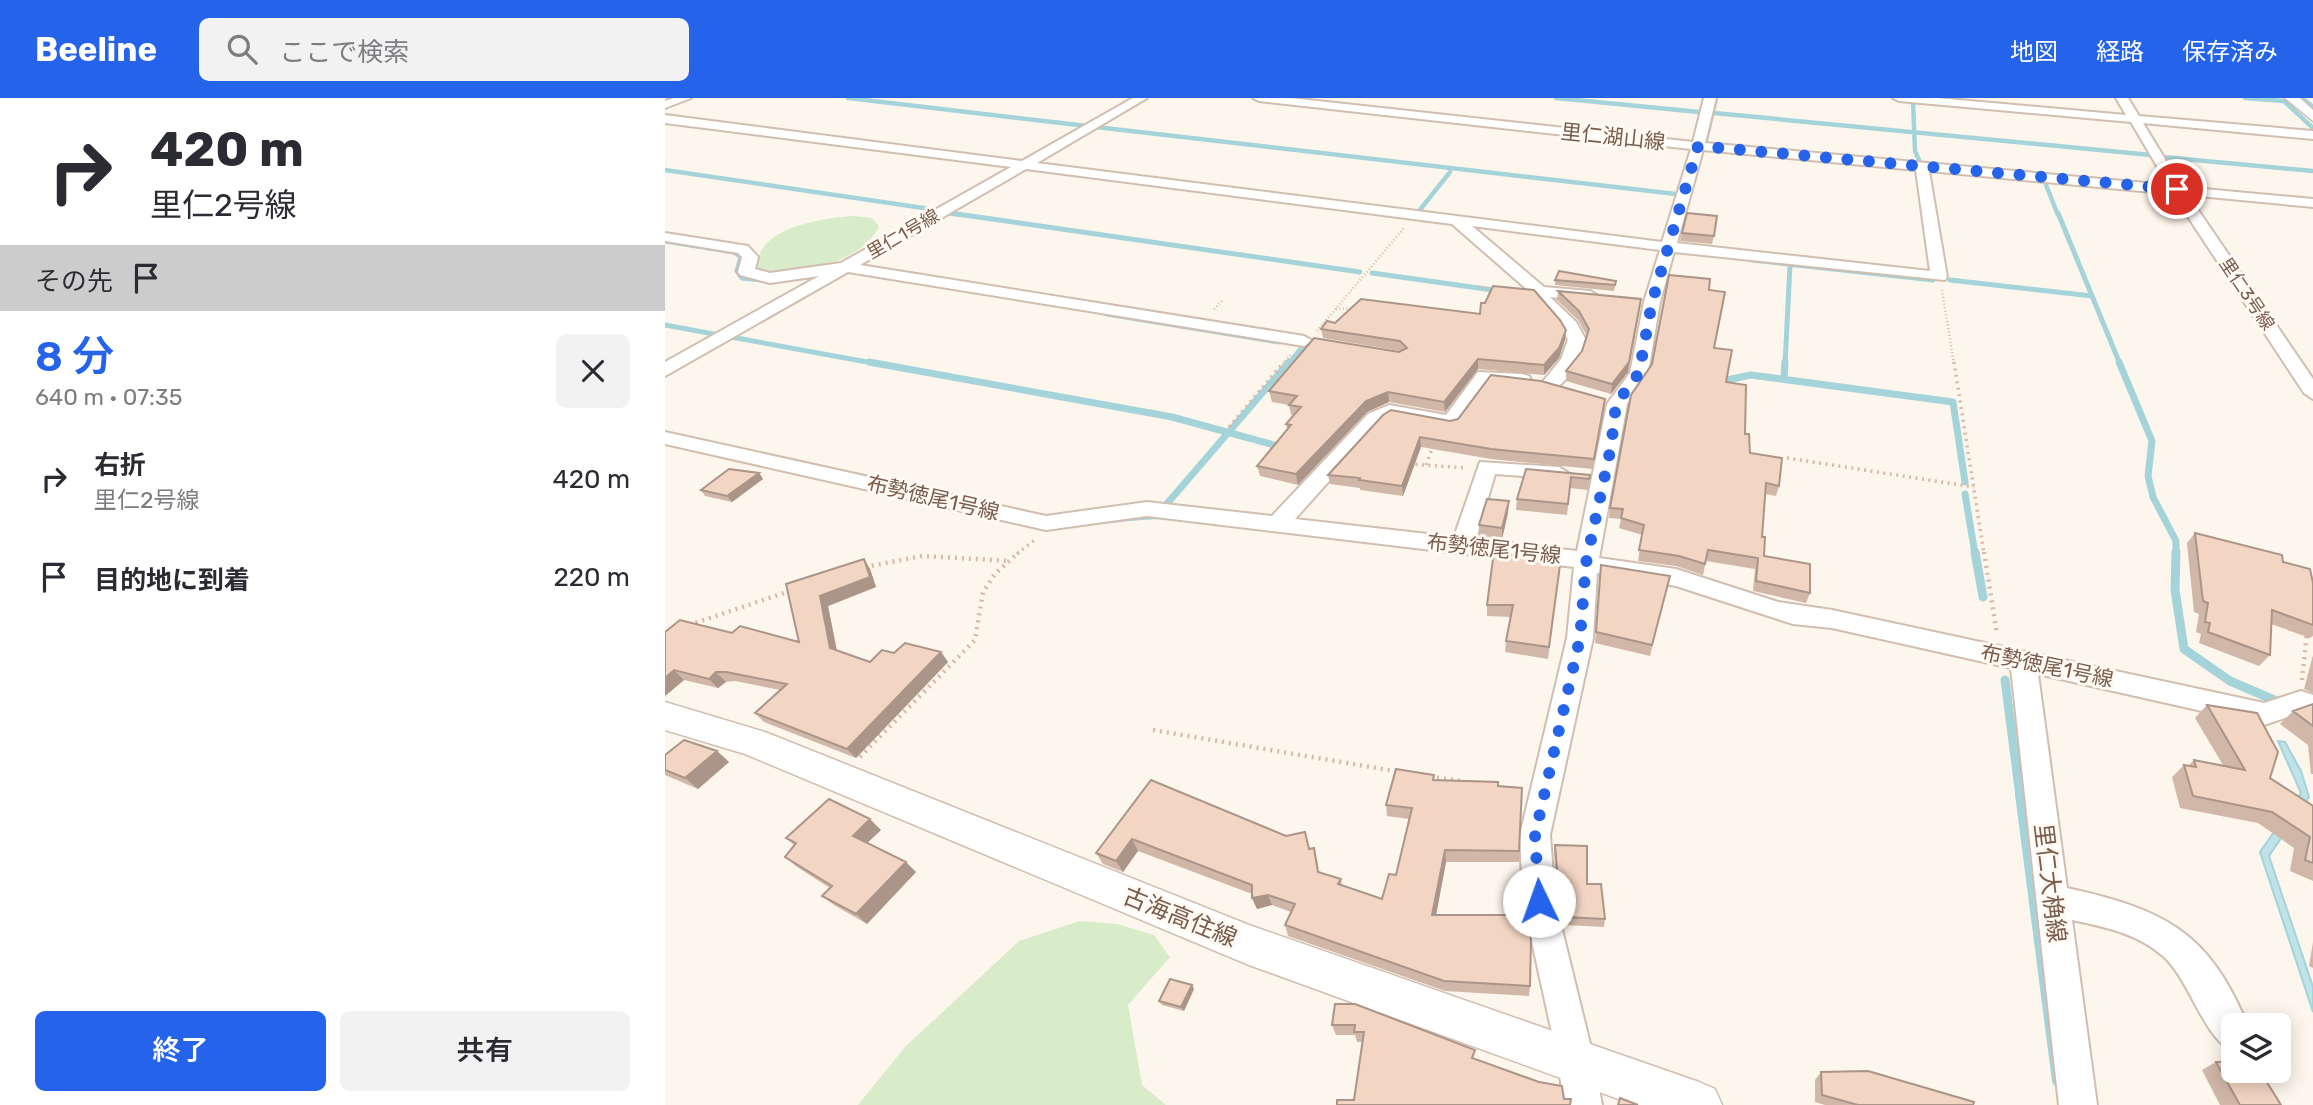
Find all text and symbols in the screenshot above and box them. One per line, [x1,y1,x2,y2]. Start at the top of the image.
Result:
search box [199,18,689,81]
text: Beeline [35,30,157,69]
icon: search [223,30,261,68]
text: ここで検索 [279,37,409,68]
text: 地図 [2010,38,2058,66]
text: 経路 [2096,38,2144,66]
text: 保存済み [2182,38,2278,66]
street label: 里仁湖山線 [1560,119,1667,154]
text: 420 m [150,120,304,178]
icon: right [35,126,126,217]
pin [2147,159,2207,219]
icon: arrive [2158,170,2196,208]
text: 里仁2号線 [150,186,297,224]
street label: 里仁1号線 [863,205,943,263]
street label: 里仁3号線 [2215,254,2279,334]
icon: arrive [127,259,165,297]
text: その先 [35,266,113,297]
text: 8 分 [35,332,114,382]
button: close [556,334,630,408]
text: 640 m · 07:35 [35,383,182,411]
text: 右折 [94,450,146,481]
icon: right [35,460,73,498]
text: 420 m [553,464,630,495]
street label: 布勢徳尾1号線 [865,470,1002,525]
text: 里仁2号線 [94,486,200,514]
street label: 布勢徳尾1号線 [1426,529,1562,568]
icon: arrive [35,558,73,596]
text: 220 m [553,562,630,593]
text: 目的地に到着 [94,565,250,596]
street label: 布勢徳尾1号線 [1978,639,2116,692]
street label: 里仁大桷線 [2029,822,2071,944]
position arrow [1502,864,1576,938]
street label: 古海高住線 [1119,882,1241,952]
button: 終了 [35,1011,326,1091]
button: 共有 [340,1011,630,1091]
map controls [2221,1013,2291,1083]
button: layers [2221,1013,2291,1083]

